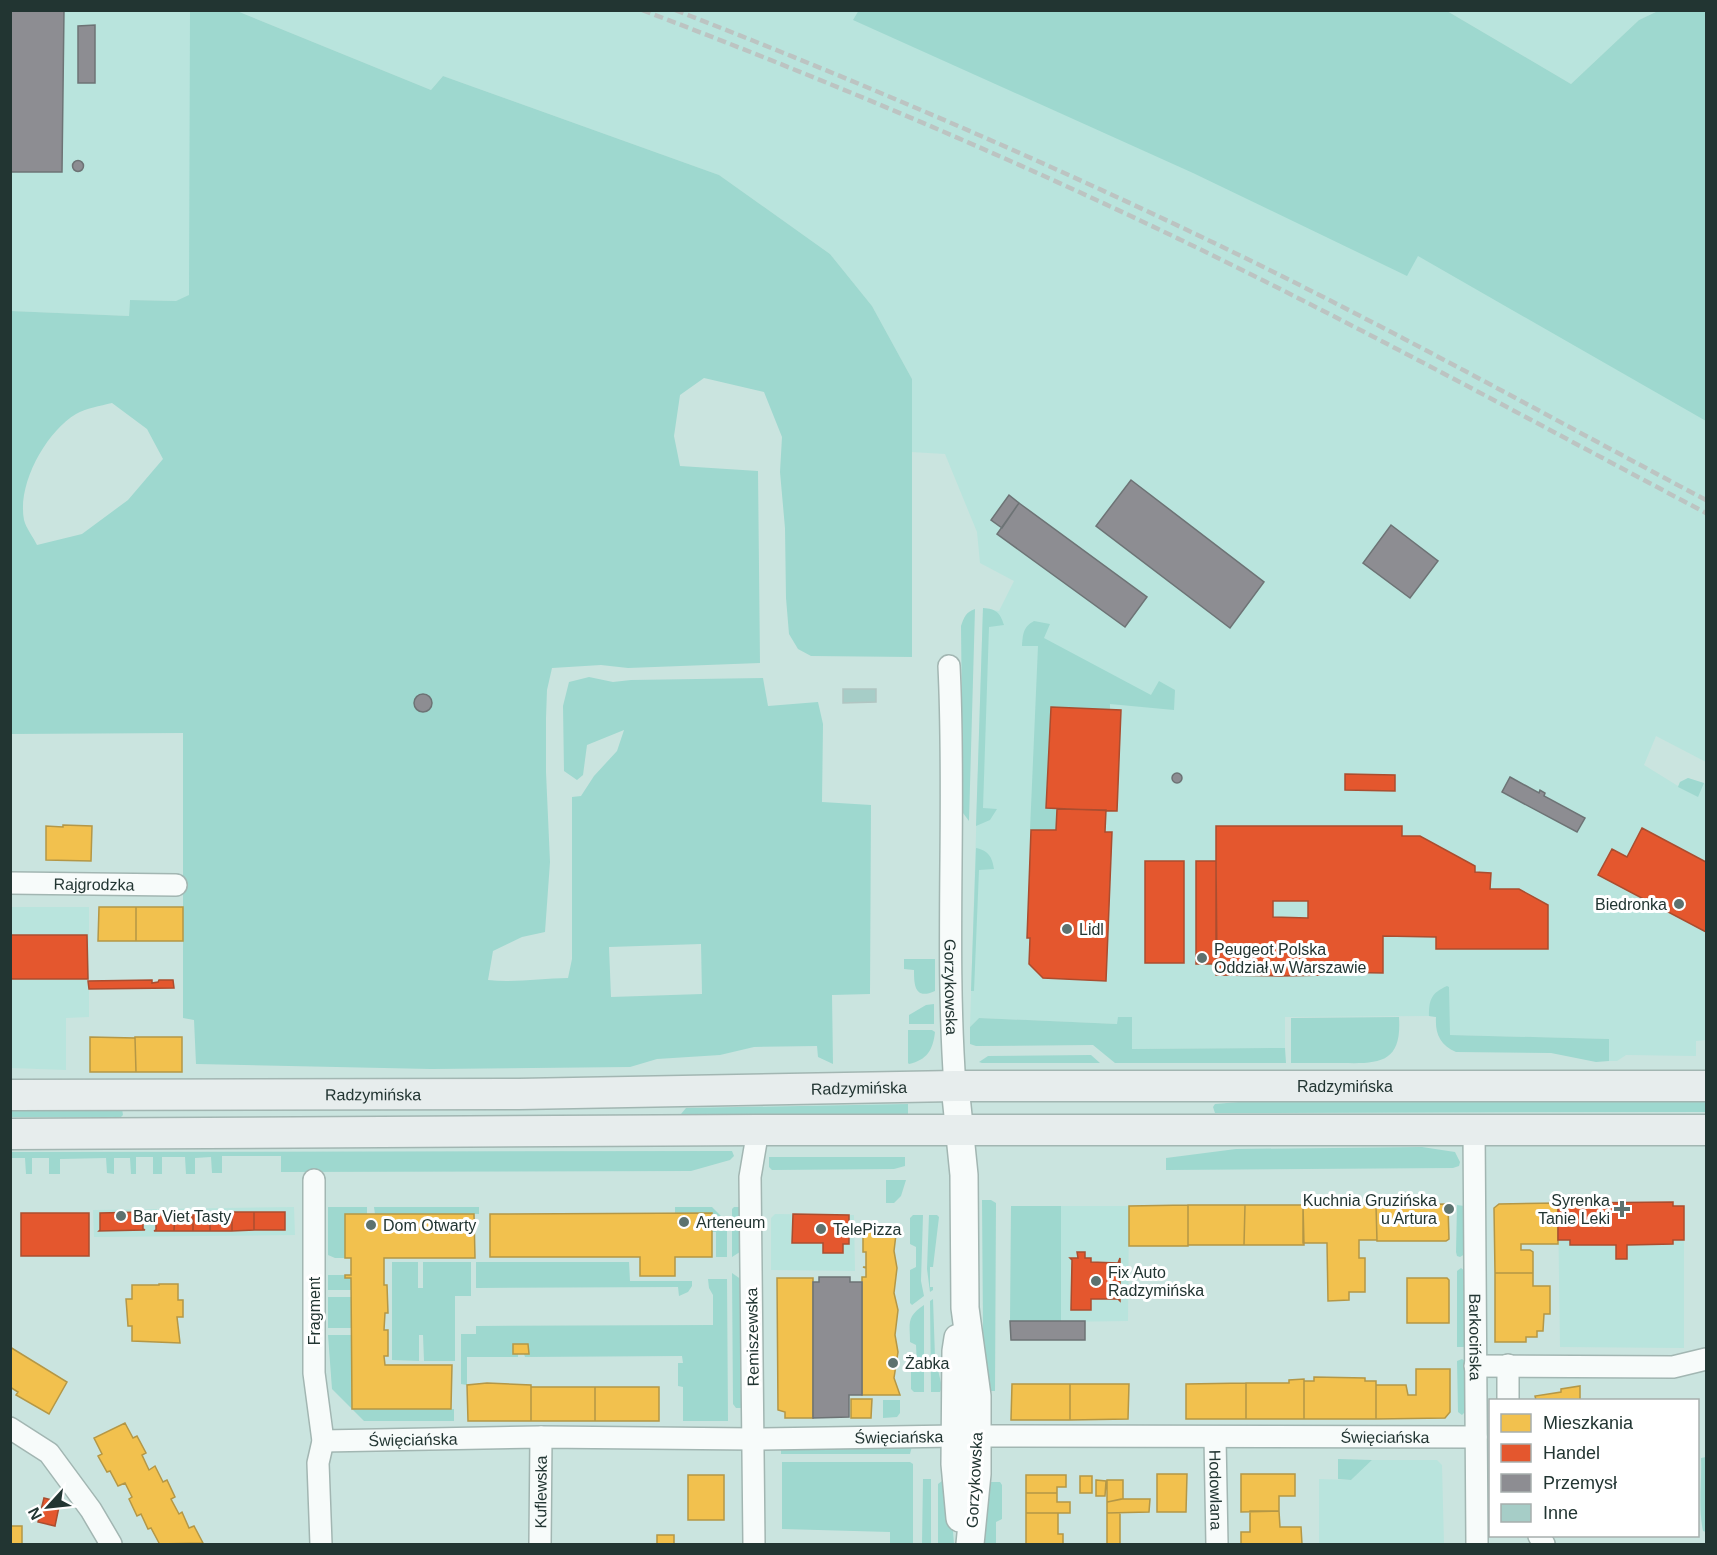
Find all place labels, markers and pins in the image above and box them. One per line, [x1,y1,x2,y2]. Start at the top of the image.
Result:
place label: Biedronka [1595,896,1667,913]
marker: Biedronka [1672,897,1686,911]
place label: Lidl [1079,921,1104,938]
marker: Lidl [1060,922,1074,936]
place label: Peugeot Polska Oddział w Warszawie [1214,941,1366,976]
marker: Peugeot Polska Oddział w Warszawie [1195,951,1209,965]
place label: Kuchnia Gruzińska u Artura [1303,1192,1437,1227]
place label: Syrenka Tanie Leki [1538,1192,1610,1227]
marker: Kuchnia Gruzińska u Artura [1442,1202,1456,1216]
marker: Syrenka Tanie Leki [1615,1202,1629,1216]
place label: Bar Viet Tasty [133,1208,231,1225]
marker: Bar Viet Tasty [114,1209,128,1223]
place label: Arteneum [696,1214,765,1231]
marker: Arteneum [677,1215,691,1229]
place label: Dom Otwarty [383,1217,476,1234]
marker: Dom Otwarty [364,1218,378,1232]
place label: TelePizza [833,1221,902,1238]
marker: TelePizza [814,1222,828,1236]
place label: Fix Auto Radzymińska [1108,1264,1204,1299]
marker: Fix Auto Radzymińska [1089,1274,1103,1288]
place label: Żabka [905,1354,950,1372]
marker: Żabka [886,1356,900,1370]

